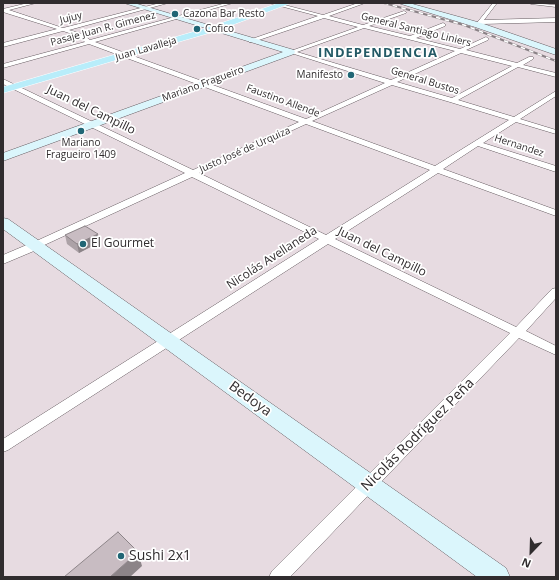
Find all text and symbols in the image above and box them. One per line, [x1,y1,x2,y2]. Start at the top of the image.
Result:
place label: Cazona Bar Resto [183,8,265,20]
street label: Pasaje Juan R. Gimenez [49,9,157,49]
street label: Jujuy [59,9,83,27]
marker: Cazona Bar Resto [170,9,180,19]
street label: General Santiago Liniers [360,10,472,50]
place label: Cofico [205,23,234,35]
marker: Cofico [192,24,202,34]
street label: Juan Lavalleja [114,35,178,63]
district label: INDEPENDENCIA [318,45,438,61]
street label: Mariano Fragueiro [161,64,245,104]
street label: General Bustos [389,65,461,97]
place label: Manifesto [296,69,343,81]
marker: Manifesto [346,70,356,80]
street label: Juan del Campillo [44,82,138,138]
street label: Faustino Allende [245,82,321,120]
street label: Justo José de Urquiza [198,125,292,175]
marker: Mariano Fragueiro 1409 [76,126,86,136]
street label: Hernandez [493,132,545,160]
place label: Mariano Fragueiro 1409 [46,137,116,160]
street label: Nicolás Avellaneda [224,223,320,293]
street label: Juan del Campillo [335,224,429,280]
place label: El Gourmet [91,237,154,251]
marker: El Gourmet [78,239,88,249]
street label: Nicolás Rodríguez Peña [358,375,478,495]
street label: Bedoya [225,378,275,420]
north arrow [511,532,551,572]
place label: Sushi 2x1 [129,548,191,564]
marker: Sushi 2x1 [116,551,126,561]
text: N [519,555,533,572]

